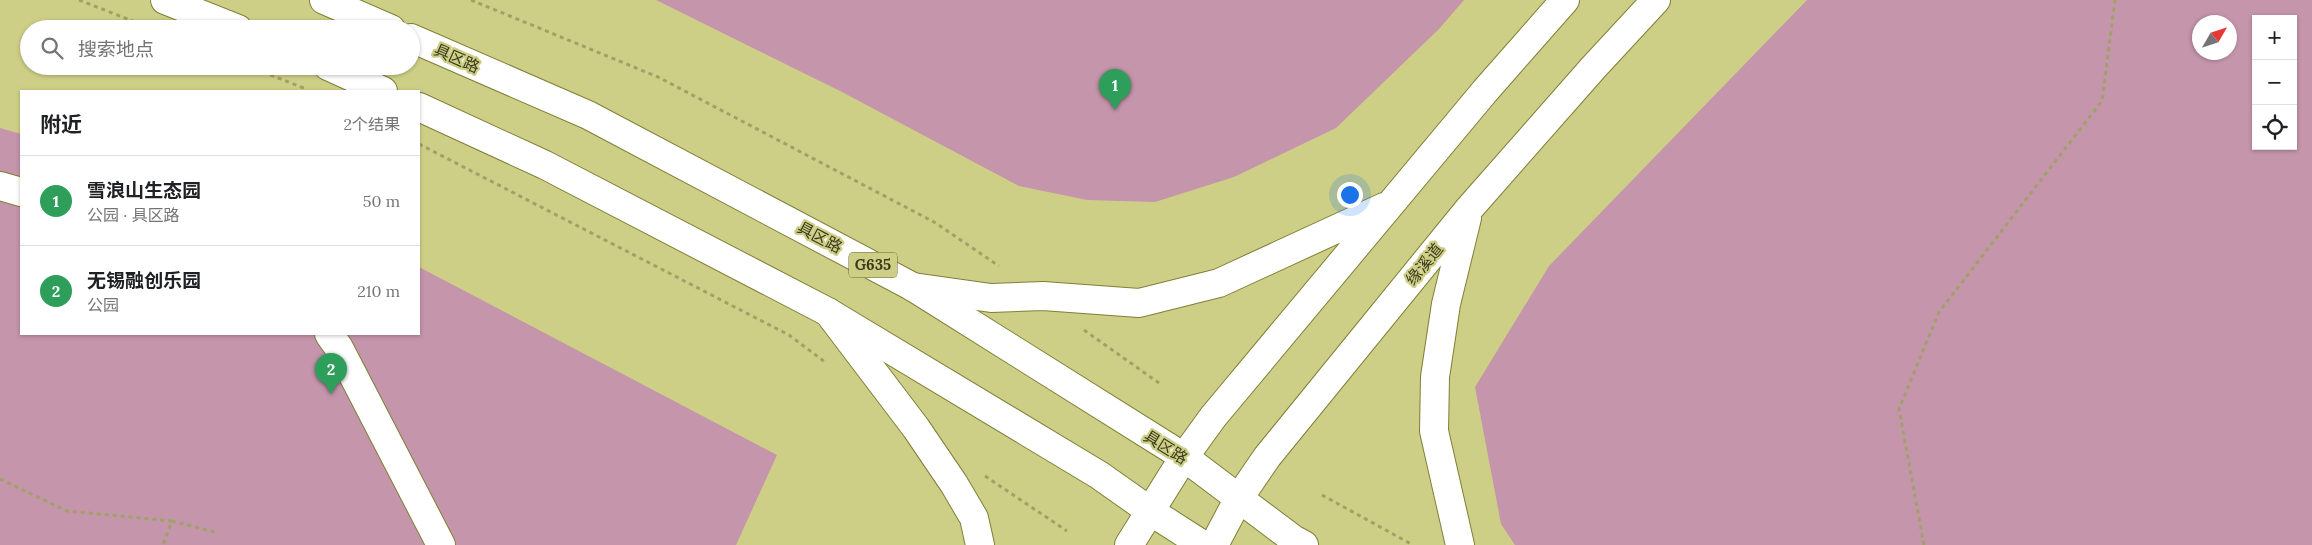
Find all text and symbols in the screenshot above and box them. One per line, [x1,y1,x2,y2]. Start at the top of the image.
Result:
north arrow [2192,15,2237,60]
map controls [2252,15,2297,150]
button: + [2252,15,2297,60]
search box [20,20,420,75]
icon: search [38,34,66,62]
text: 搜索地点 [78,37,154,61]
street label: 具区路 [431,39,483,77]
button: − [2252,60,2297,105]
pin: 1 [1099,69,1131,110]
button: locate [2252,105,2297,150]
text: 附近 [40,111,82,138]
text: 2个结果 [343,114,400,134]
text: 雪浪山生态园 [87,178,201,202]
your location [1337,182,1363,208]
text: 1 [53,191,59,211]
text: 50 m [363,191,400,211]
text: 公园 · 具区路 [87,205,179,225]
street label: 具区路 [794,217,846,257]
street label: 缘溪道 [1401,239,1447,289]
road number: G635 [849,252,897,278]
text: 无锡融创乐园 [87,268,201,292]
text: 2 [52,281,60,301]
text: 210 m [357,281,400,301]
text: 公园 [87,295,119,315]
pin: 2 [315,353,347,394]
street label: 具区路 [1140,426,1192,468]

